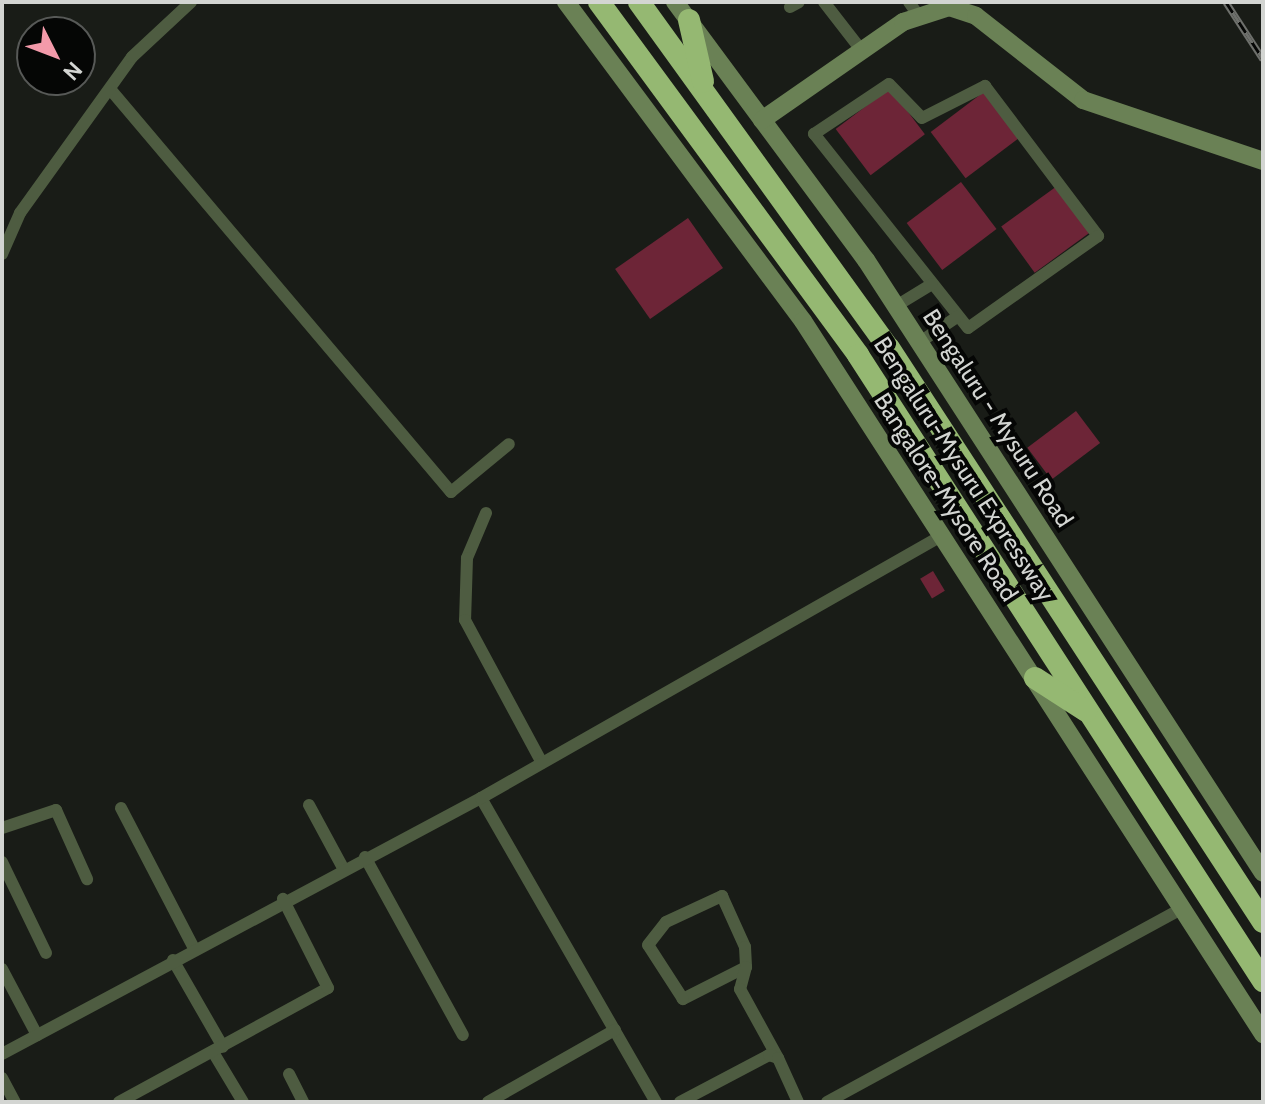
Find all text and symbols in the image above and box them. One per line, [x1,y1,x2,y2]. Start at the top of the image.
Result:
north arrow [16,16,96,96]
text: N [57,56,88,86]
street label: Bengaluru - Mysuru Road [917,304,1079,532]
street label: Bengaluru-Mysuru Expressway [868,332,1060,606]
street label: Bangalore-Mysore Road [868,388,1024,606]

